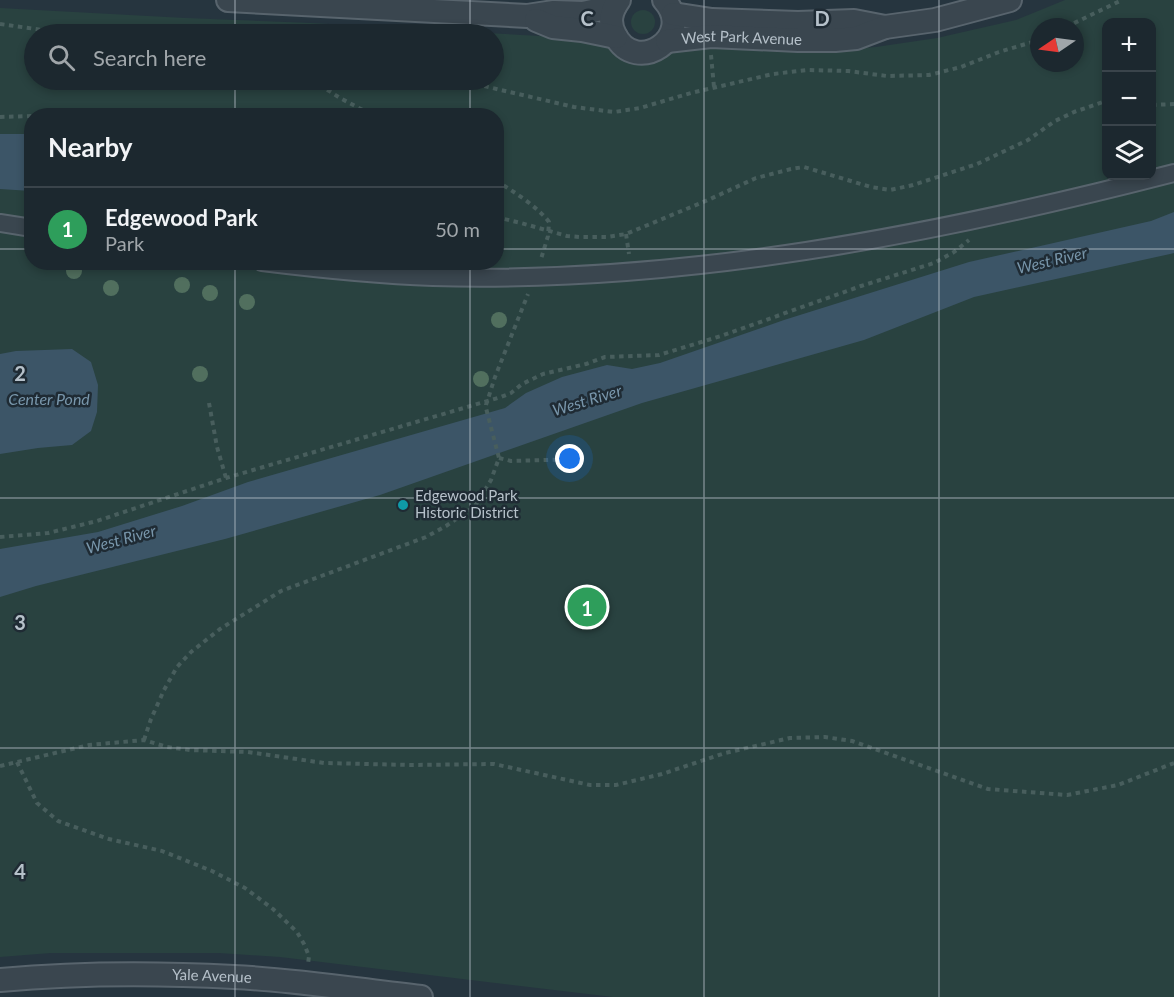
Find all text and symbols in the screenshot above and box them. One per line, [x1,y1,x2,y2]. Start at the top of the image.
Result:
text: C [580,6,594,30]
text: D [814,6,830,30]
north arrow [1030,18,1084,72]
map controls [1102,18,1156,180]
button: + [1102,18,1156,72]
search box [24,24,504,90]
street label: West Park Avenue [680,26,802,48]
icon: search [45,41,78,74]
text: Search here [93,44,206,71]
button: − [1102,72,1156,126]
button: layers [1102,126,1156,180]
text: Nearby [48,131,133,163]
text: Edgewood Park [105,204,258,231]
text: 1 [62,217,73,241]
text: 50 m [435,217,480,241]
text: Park [105,231,144,255]
water label: West River [1015,242,1089,277]
text: 2 [14,361,26,385]
water label: West River [550,380,624,419]
water label: Center Pond [8,389,90,408]
your location [555,444,584,473]
place label: Edgewood Park Historic District [415,486,519,521]
marker: Edgewood Park Historic District [396,498,410,512]
water label: West River [84,520,158,557]
pin: 1 [568,584,606,630]
text: 3 [14,610,26,634]
text: 4 [14,859,26,883]
street label: Yale Avenue [172,965,252,986]

